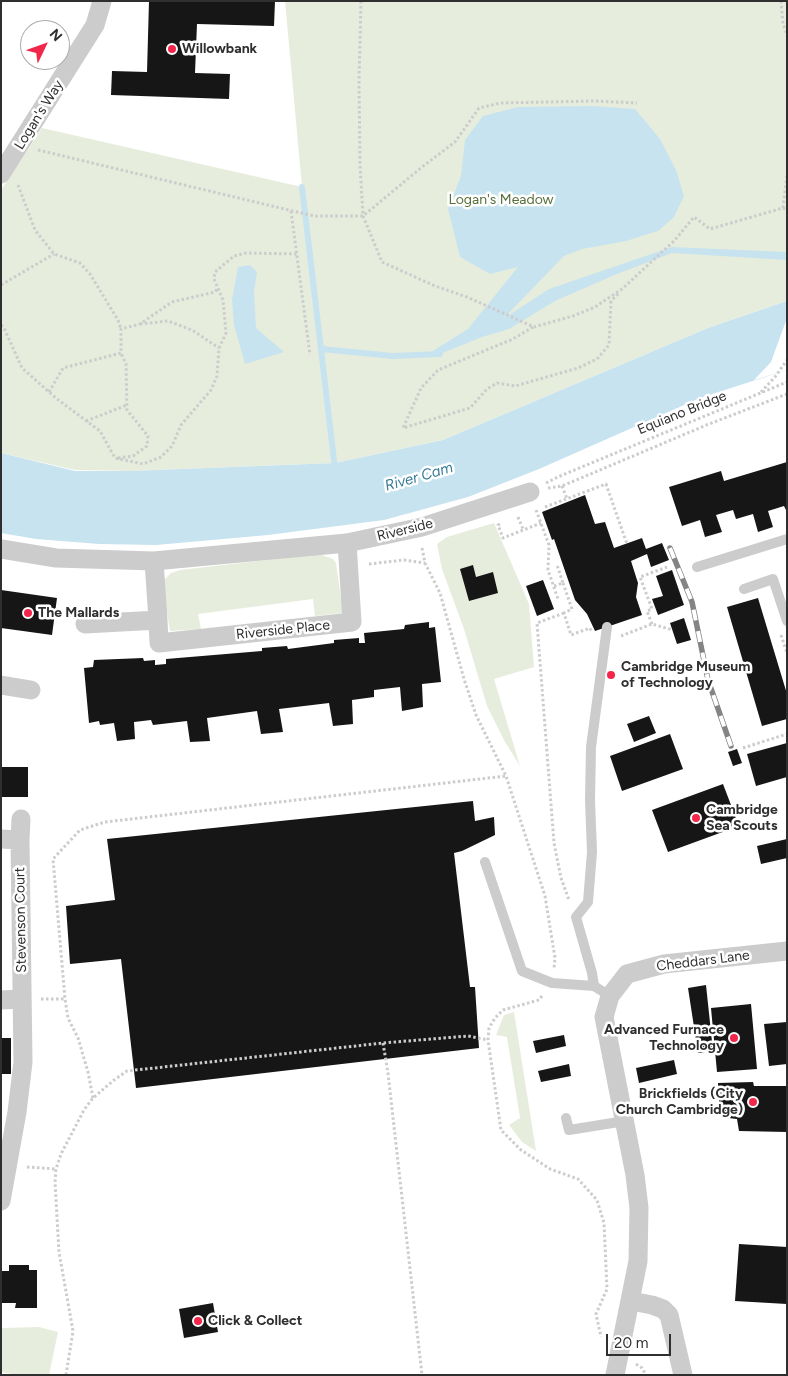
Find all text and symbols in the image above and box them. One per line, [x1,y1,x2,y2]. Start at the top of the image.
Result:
north arrow [20,20,70,70]
text: N [46,26,66,45]
place label: Willowbank [182,41,257,57]
marker: Willowbank [166,43,178,55]
street label: Logan's Way [11,77,67,153]
park label: Logan's Meadow [448,192,554,208]
street label: Equiano Bridge [635,387,729,439]
water label: River Cam [383,459,455,495]
street label: Riverside [375,515,435,545]
place label: The Mallards [38,605,119,621]
marker: The Mallards [22,607,34,619]
street label: Riverside Place [235,617,331,643]
place label: Cambridge Museum of Technology [621,659,750,692]
marker: Cambridge Museum of Technology [605,669,617,681]
place label: Cambridge Sea Scouts [706,802,778,834]
marker: Cambridge Sea Scouts [690,812,702,824]
street label: Stevenson Court [12,867,30,973]
street label: Cheddars Lane [655,947,751,975]
place label: Advanced Furnace Technology [604,1022,724,1054]
marker: Advanced Furnace Technology [728,1032,740,1044]
place label: Brickfields (City Church Cambridge) [616,1086,743,1118]
marker: Brickfields (City Church Cambridge) [747,1096,759,1108]
place label: Click & Collect [208,1313,302,1329]
marker: Click & Collect [192,1315,204,1327]
scale bar [608,1324,673,1356]
text: 20 m [614,1334,648,1352]

